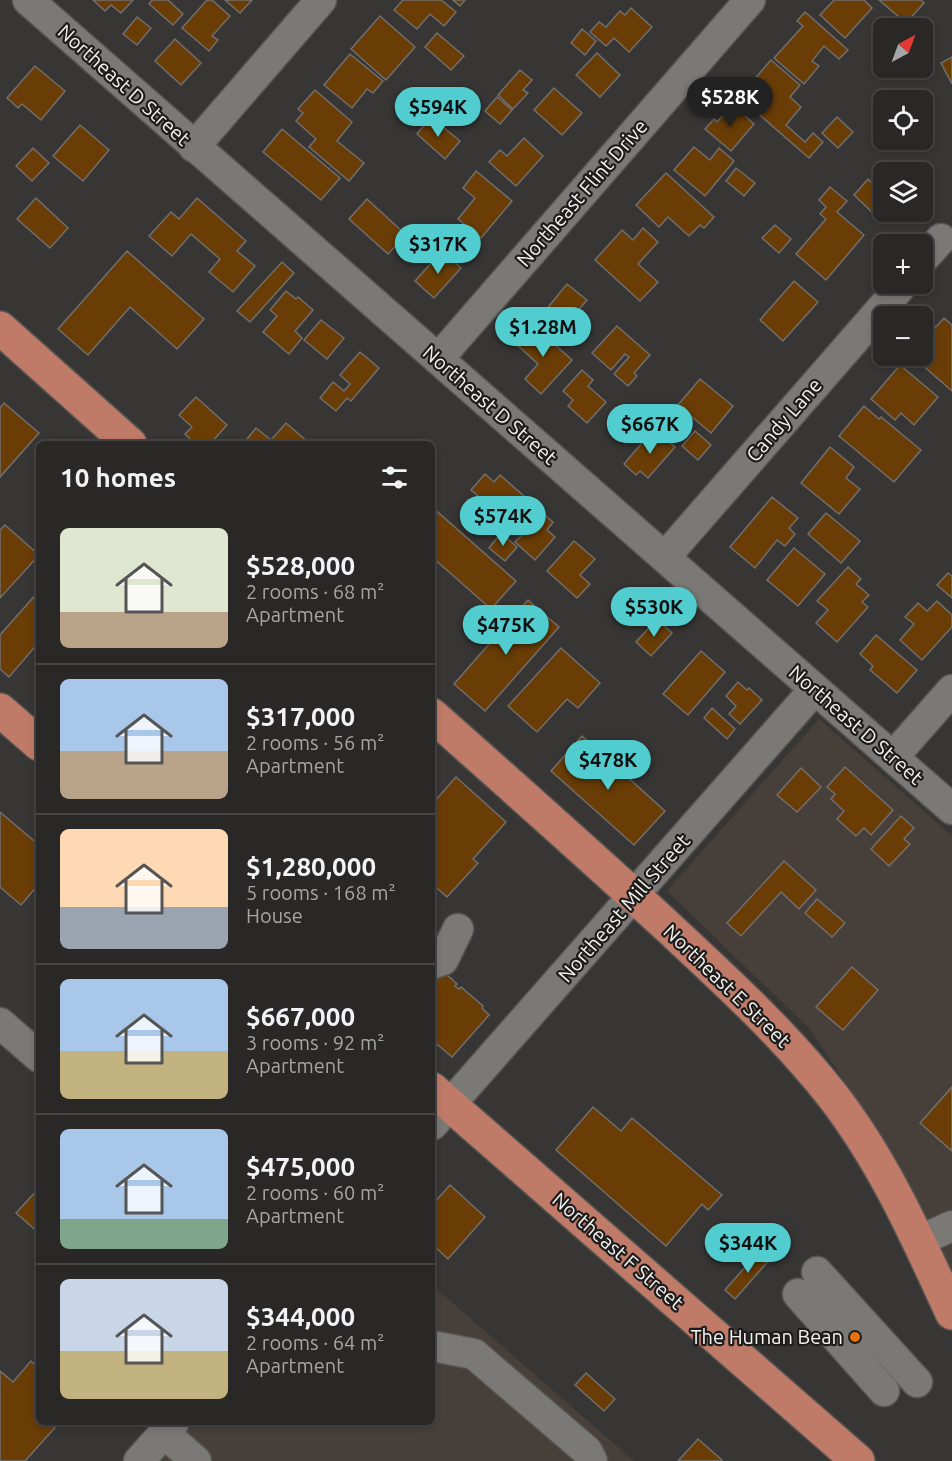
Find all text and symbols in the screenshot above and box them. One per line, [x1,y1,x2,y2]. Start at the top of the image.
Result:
north arrow [873,18,933,78]
map controls [873,18,933,366]
street label: Northeast D Street [54,19,195,150]
pin: $528K [688,77,772,128]
text: $528K [701,85,759,108]
pin: $594K [396,87,480,138]
button: locate [873,90,933,150]
text: $594K [409,95,467,118]
street label: Northeast Flint Drive [512,115,652,271]
button: layers [873,162,933,222]
pin: $317K [396,224,480,275]
text: $317K [409,232,467,255]
button: + [873,234,933,294]
button: − [873,306,933,366]
pin: $1.28M [494,307,592,358]
text: $1.28M [509,315,577,338]
street label: Northeast D Street [419,340,562,469]
street label: Candy Lane [741,373,826,466]
pin: $667K [608,404,692,455]
text: $667K [621,412,679,435]
icon: filters [378,461,411,494]
text: 10 homes [60,463,176,492]
pin: $574K [461,496,545,547]
text: $574K [474,504,532,527]
text: $528,000 [246,551,355,580]
icon: home [108,552,180,624]
text: 2 rooms · 68 m² [246,580,384,603]
pin: $530K [612,587,696,638]
text: $530K [625,595,683,618]
text: Apartment [246,603,344,626]
pin: $475K [464,605,548,656]
text: $475K [477,613,535,636]
street label: Northeast D Street [785,660,928,789]
text: $317,000 [246,702,355,731]
icon: home [108,703,180,775]
text: 2 rooms · 56 m² [246,731,384,754]
pin: $478K [566,740,650,791]
text: $478K [579,748,637,771]
text: Apartment [246,754,344,777]
street label: Northeast Mill Street [553,829,694,986]
text: $1,280,000 [246,852,376,881]
icon: home [108,853,180,925]
text: 5 rooms · 168 m² [246,881,396,904]
text: House [246,904,303,927]
street label: Northeast E Street [659,919,795,1052]
text: $667,000 [246,1002,355,1031]
icon: home [108,1003,180,1075]
text: 3 rooms · 92 m² [246,1031,384,1054]
text: Apartment [246,1054,344,1077]
text: $475,000 [246,1152,355,1181]
icon: home [108,1153,180,1225]
text: 2 rooms · 60 m² [246,1181,384,1204]
street label: Northeast F Street [548,1187,689,1314]
text: Apartment [246,1204,344,1227]
pin: $344K [706,1223,790,1274]
text: $344K [719,1231,777,1254]
text: $344,000 [246,1302,355,1331]
icon: home [108,1303,180,1375]
place label: The Human Bean [691,1325,843,1348]
marker: The Human Bean [848,1330,862,1344]
text: 2 rooms · 64 m² [246,1331,384,1354]
text: Apartment [246,1354,344,1377]

